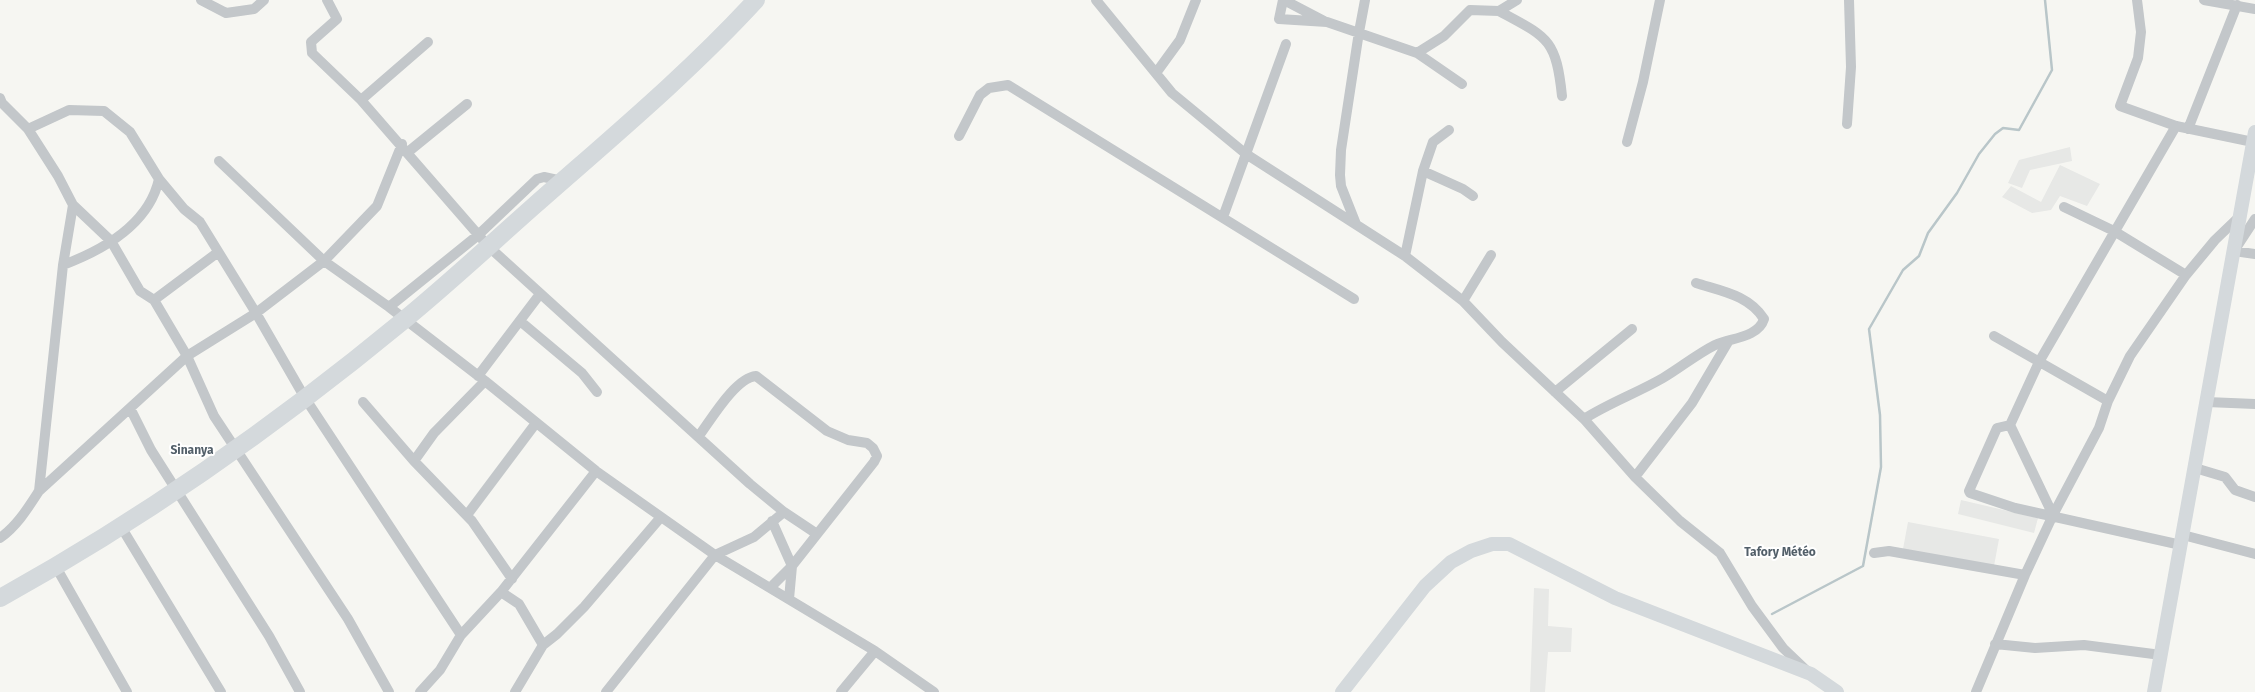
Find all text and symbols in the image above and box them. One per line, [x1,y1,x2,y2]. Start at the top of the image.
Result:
district label: Sinanya [170,444,214,458]
district label: Tafory Météo [1744,546,1816,560]

